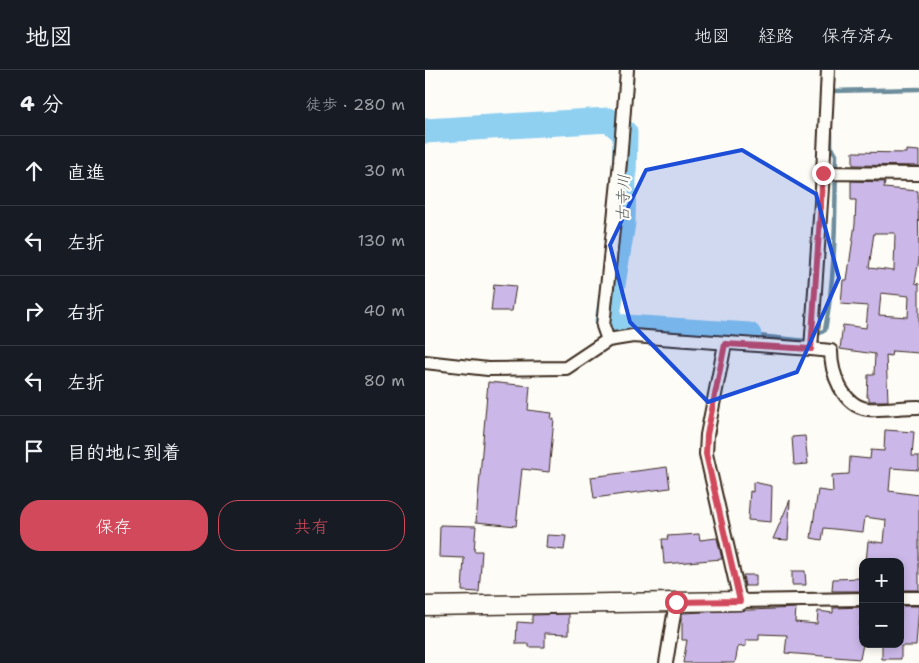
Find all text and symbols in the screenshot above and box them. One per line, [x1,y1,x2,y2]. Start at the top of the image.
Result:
text: 地図 [25,21,73,53]
text: 地図 [694,24,730,48]
text: 経路 [758,24,794,48]
text: 保存済み [822,24,894,48]
text: 4 分 [20,90,63,118]
text: 徒歩 · 280 m [306,94,405,115]
icon: ahead [20,157,48,185]
text: 直進 [67,160,105,185]
text: 30 m [364,160,405,181]
route end [812,162,835,185]
water label: 古寺川 [612,174,634,222]
icon: left [20,227,48,255]
text: 左折 [67,230,105,255]
text: 130 m [358,230,405,251]
icon: right [20,297,48,325]
text: 右折 [67,300,105,325]
text: 40 m [363,300,405,321]
icon: left [20,367,48,395]
text: 左折 [67,370,105,395]
text: 80 m [364,370,405,391]
icon: arrive [20,437,48,465]
text: 目的地に到着 [67,440,181,465]
button: 保存 [20,500,208,551]
button: 共有 [218,500,405,551]
map controls [859,558,904,648]
button: + [859,558,904,603]
route start [665,591,688,614]
button: − [859,603,904,648]

